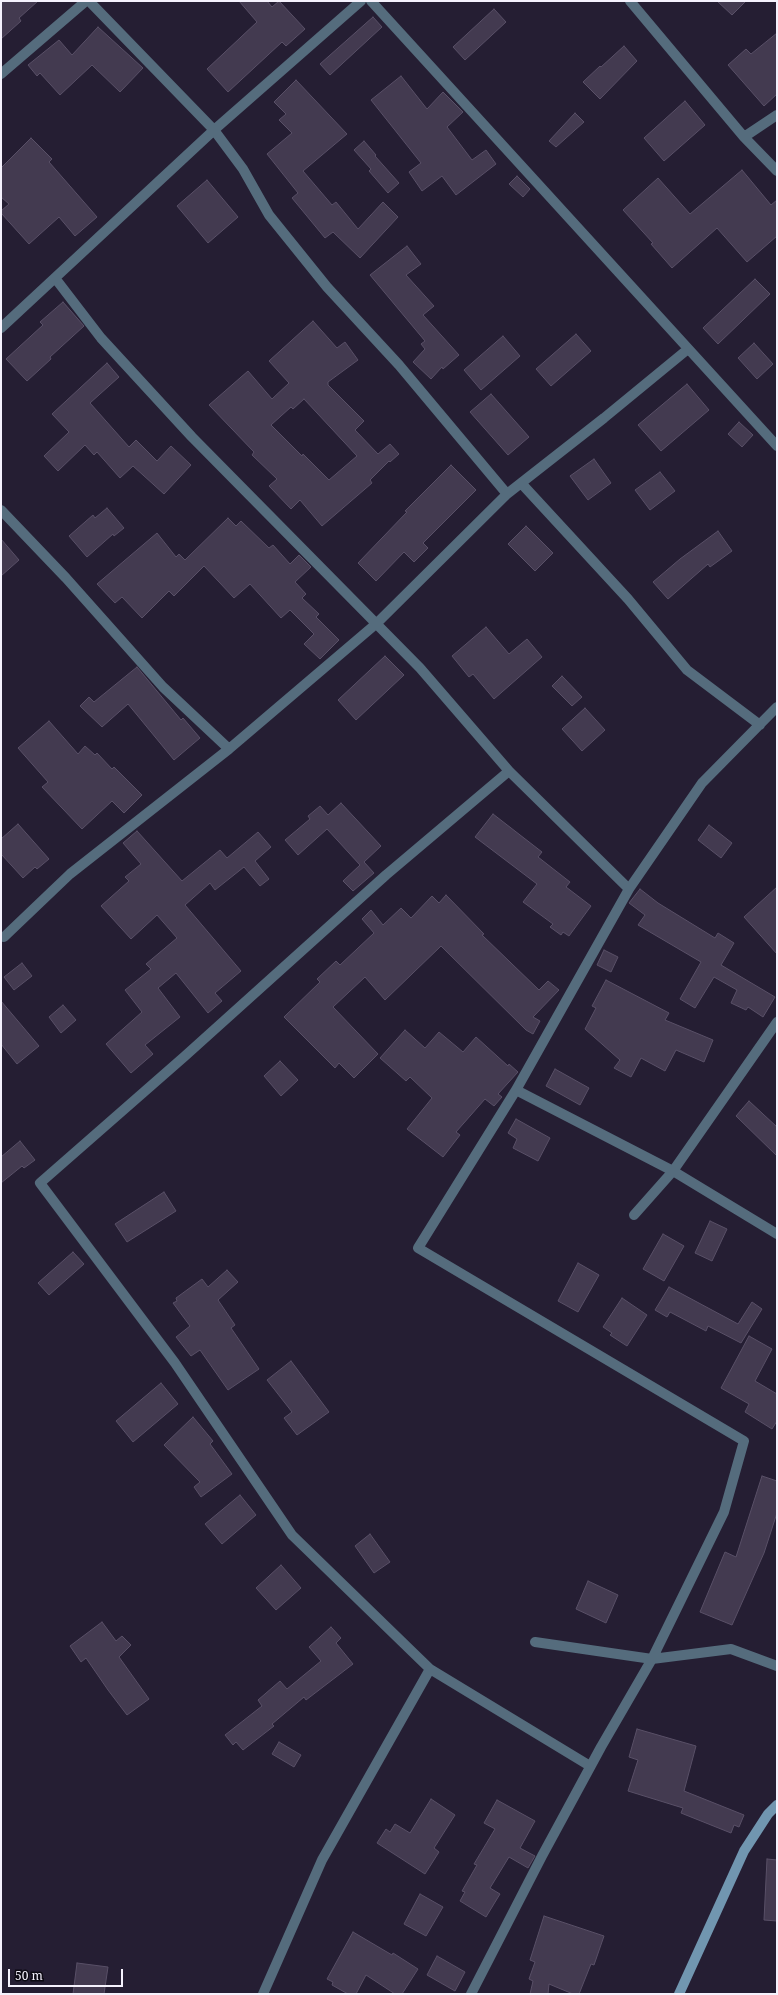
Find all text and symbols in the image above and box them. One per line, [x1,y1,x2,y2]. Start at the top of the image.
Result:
scale bar [10,1961,125,1987]
text: 50 m [15,1967,43,1984]

